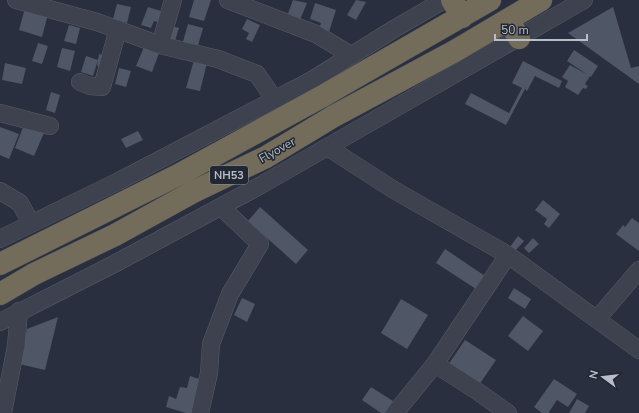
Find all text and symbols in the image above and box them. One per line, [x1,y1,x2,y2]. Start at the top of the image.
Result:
scale bar [495,16,587,42]
text: 50 m [501,22,529,38]
street label: Flyover [256,133,299,167]
road number: NH53 [210,166,248,184]
north arrow [583,357,623,397]
text: N [586,369,602,380]

